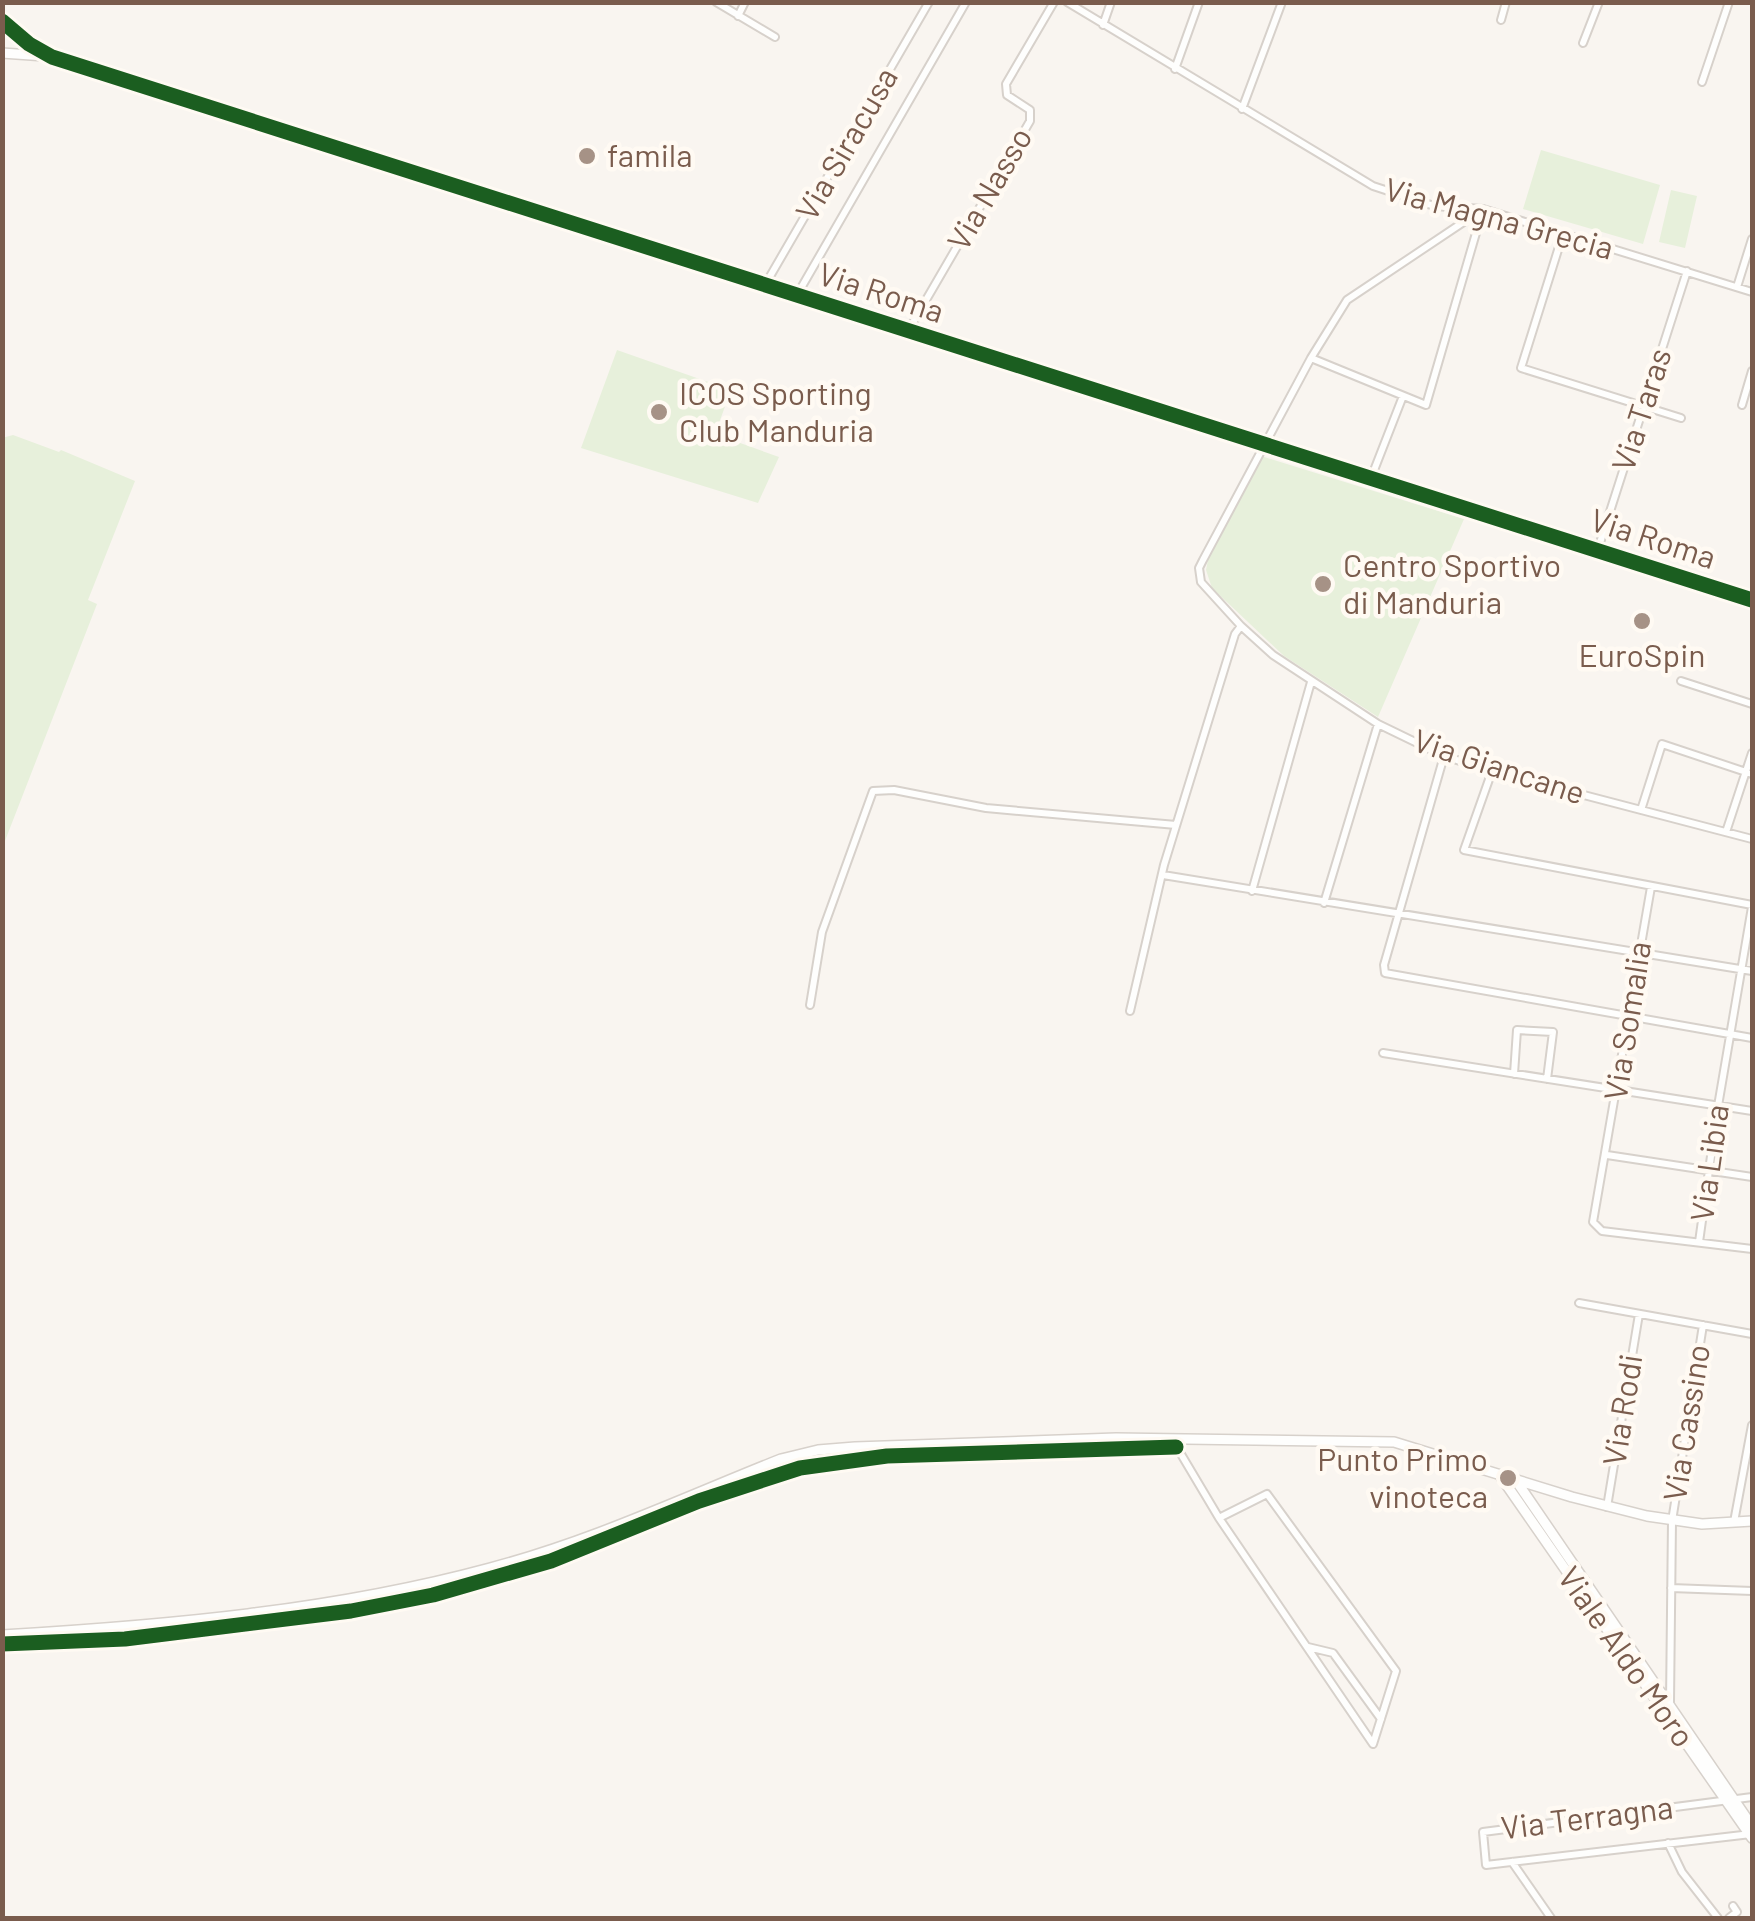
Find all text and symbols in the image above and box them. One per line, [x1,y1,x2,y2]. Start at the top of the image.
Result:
street label: Via Siracusa [786,60,904,226]
street label: Via Nasso [938,120,1039,256]
place label: famila [607,135,693,173]
marker: famila [576,145,598,167]
street label: Via Magna Grecia [1381,168,1618,266]
street label: Via Roma [814,253,949,329]
street label: Via Taras [1602,343,1678,476]
place label: ICOS Sporting Club Manduria [679,373,874,448]
marker: ICOS Sporting Club Manduria [648,401,670,423]
street label: Via Roma [1586,499,1721,575]
place label: Centro Sportivo di Manduria [1343,545,1561,620]
marker: Centro Sportivo di Manduria [1312,573,1334,595]
marker: EuroSpin [1631,610,1653,632]
place label: EuroSpin [1578,635,1706,673]
street label: Via Giancane [1409,720,1590,811]
street label: Via Somalia [1595,938,1657,1103]
street label: Via Libia [1681,1102,1735,1224]
street label: Via Cassino [1654,1342,1716,1504]
street label: Via Rodi [1593,1351,1649,1468]
place label: Punto Primo vinoteca [1317,1439,1488,1514]
marker: Punto Primo vinoteca [1497,1467,1519,1489]
street label: Viale Aldo Moro [1551,1558,1704,1753]
street label: Via Terragna [1499,1787,1675,1845]

